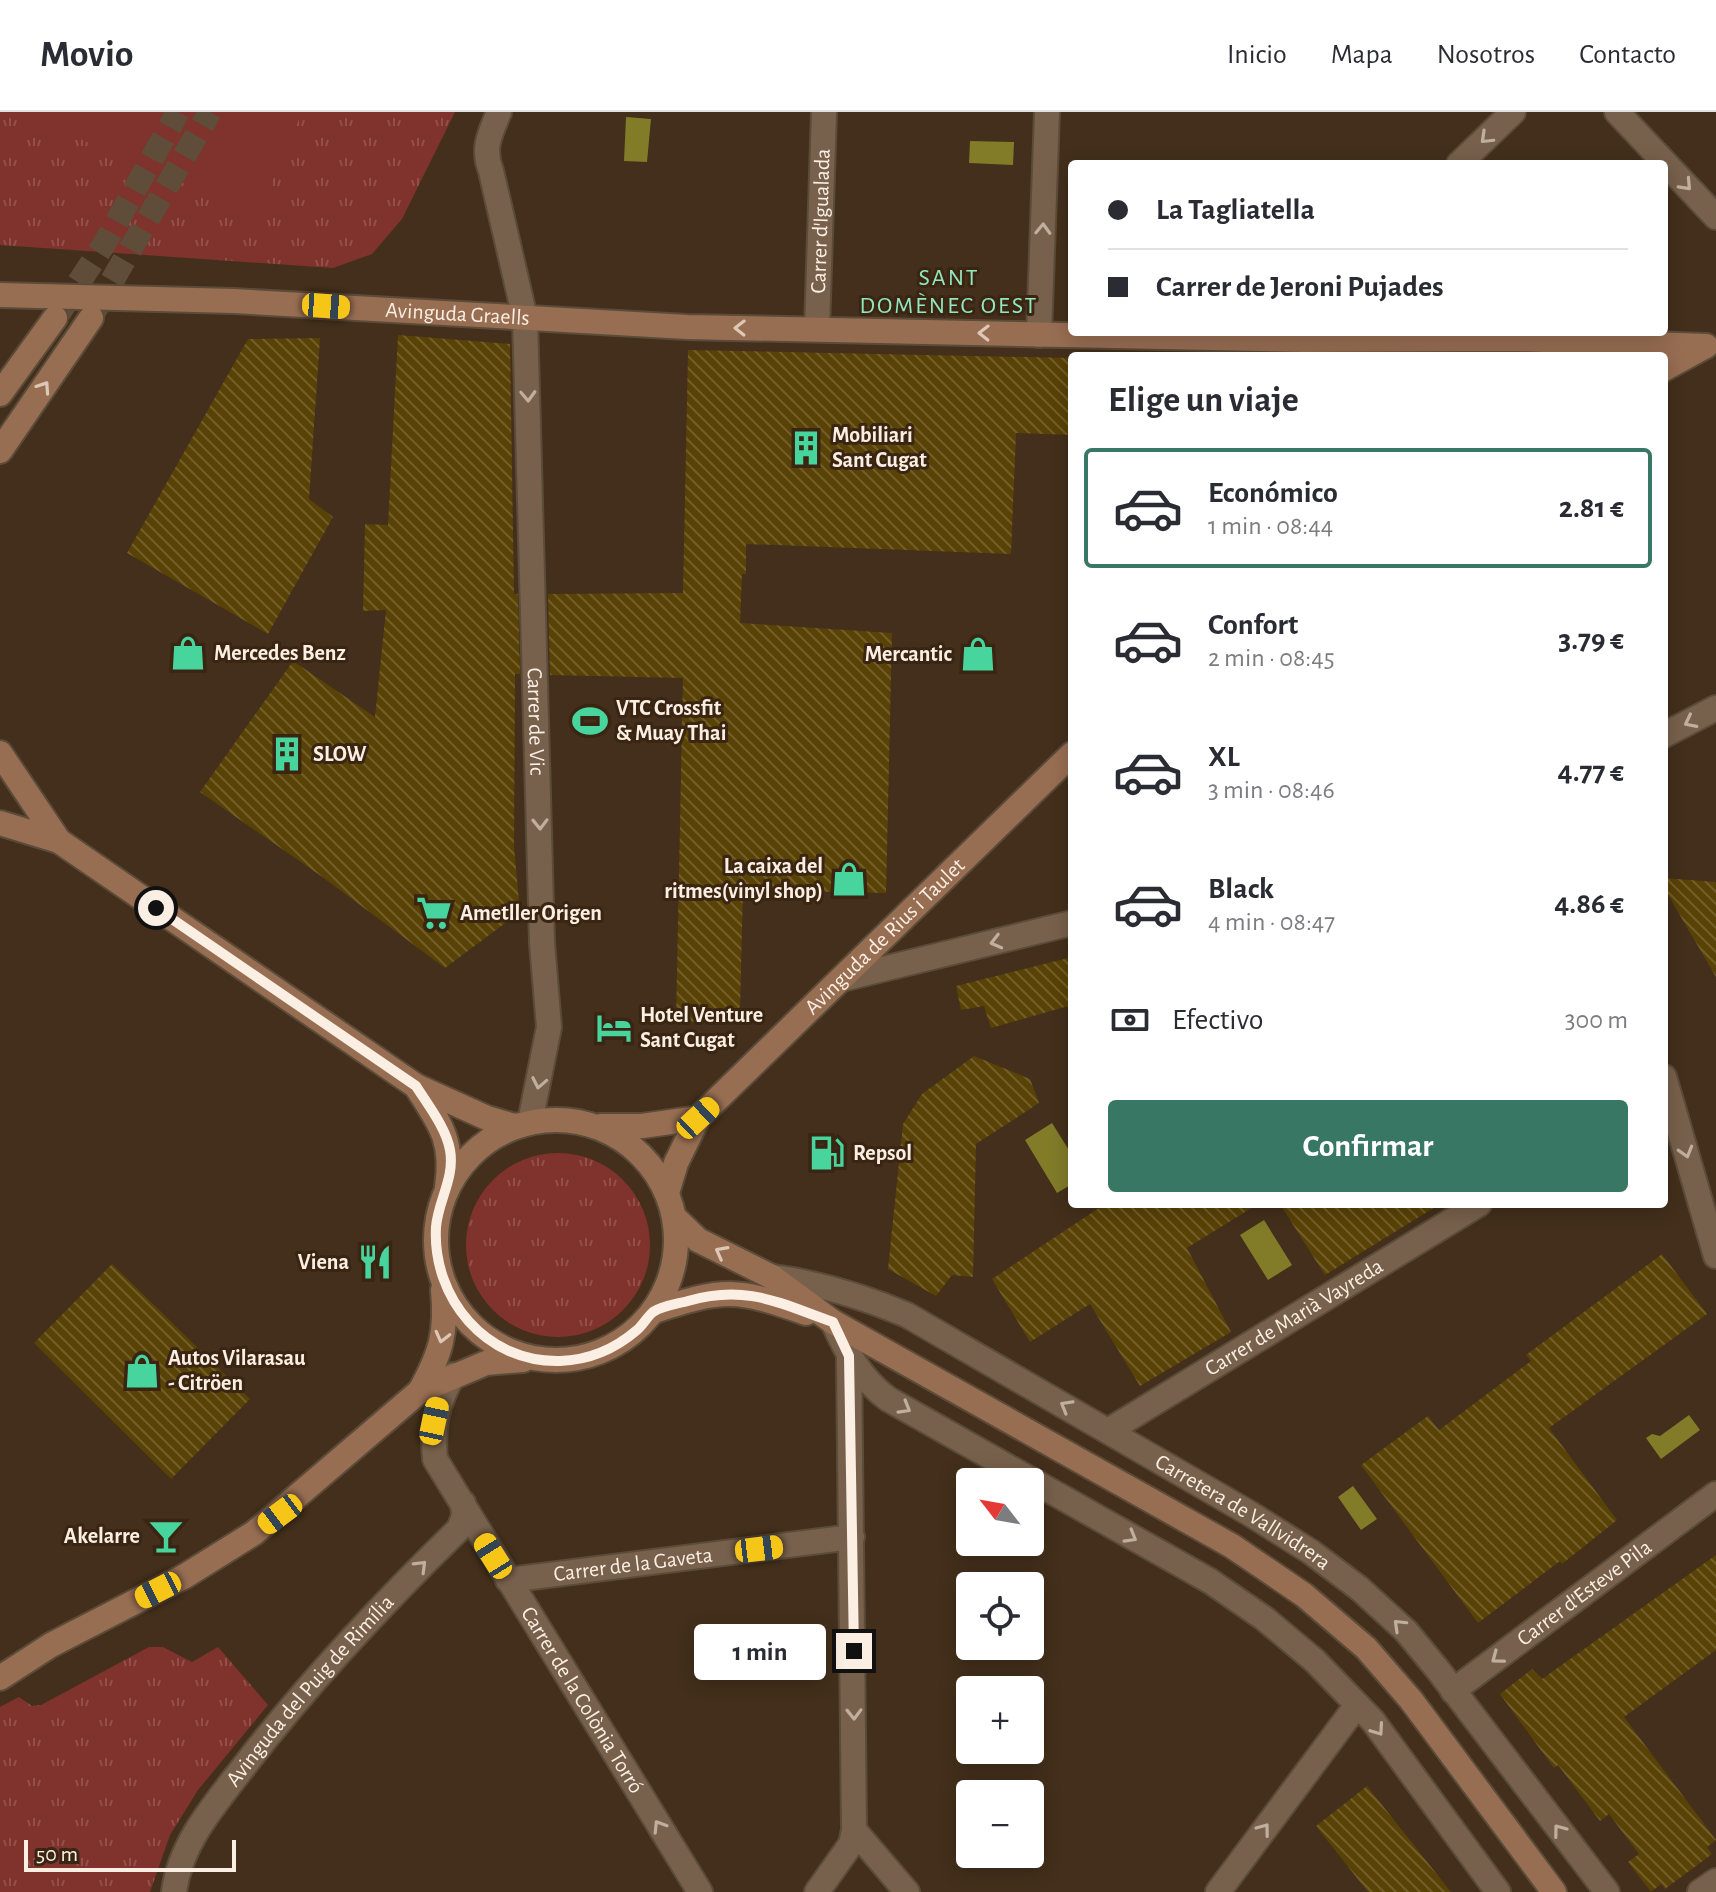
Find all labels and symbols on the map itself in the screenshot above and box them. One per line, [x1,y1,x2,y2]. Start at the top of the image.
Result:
one-way arrow [1481,129,1495,143]
street label: Carrer d'Igualada [807,148,834,294]
one-way arrow [1676,176,1691,190]
one-way arrow [1034,222,1051,235]
district label: SANT DOMÈNEC OEST [860,266,1038,318]
car [301,292,351,320]
street label: Avinguda Graells [385,299,530,329]
one-way arrow [733,319,746,337]
one-way arrow [977,325,990,342]
one-way arrow [34,381,49,395]
one-way arrow [520,390,537,403]
place label: Mobiliari Sant Cugat [832,424,927,471]
building icon: Mobiliari Sant Cugat [787,429,825,467]
shop icon: Mercedes Benz [169,634,207,672]
shop icon: Mercantic [959,635,997,673]
place label: Mercedes Benz [214,642,346,664]
place label: Mercantic [865,643,953,665]
street label: Carrer de Vic [524,667,548,776]
place label: VTC Crossfit & Muay Thai [616,697,726,745]
sports icon: VTC Crossfit & Muay Thai [571,702,609,740]
one-way arrow [1684,712,1698,727]
building icon: SLOW [268,735,306,773]
place label: SLOW [313,743,366,765]
one-way arrow [531,818,548,831]
street label: Avinguda de Rius i Taulet [801,854,969,1019]
place label: La caixa del ritmes(vinyl shop) [664,855,823,903]
shop icon: La caixa del ritmes(vinyl shop) [830,860,868,898]
route start [138,890,174,926]
supermarket icon: Ametller Origen [415,894,453,932]
place label: Ametller Origen [460,902,602,924]
one-way arrow [990,932,1004,949]
place label: Hotel Venture Sant Cugat [640,1004,763,1051]
hotel icon: Hotel Venture Sant Cugat [595,1009,633,1047]
one-way arrow [531,1076,548,1090]
car [672,1093,724,1143]
fuel station icon: Repsol [808,1134,846,1172]
place label: Repsol [853,1142,912,1164]
one-way arrow [1677,1144,1693,1158]
restaurant icon: Viena [356,1243,394,1281]
one-way arrow [714,1247,729,1262]
place label: Viena [298,1251,349,1273]
street label: Carrer de Marià Vayreda [1201,1254,1387,1380]
one-way arrow [434,1330,451,1344]
place label: Autos Vilarasau - Citröen [168,1347,306,1394]
shop icon: Autos Vilarasau - Citröen [123,1352,161,1390]
car [417,1395,451,1447]
one-way arrow [897,1399,911,1414]
one-way arrow [1060,1400,1075,1416]
street label: Carretera de Vallvidrera [1151,1450,1335,1574]
north arrow [956,1468,1044,1556]
car [254,1490,306,1538]
bar icon: Akelarre [147,1517,185,1555]
place label: Akelarre [64,1525,140,1547]
one-way arrow [1123,1527,1138,1542]
car [470,1529,516,1583]
car [734,1534,784,1564]
street label: Carrer d'Esteve Pila [1513,1536,1655,1650]
street label: Carrer de la Gaveta [552,1544,714,1585]
one-way arrow [412,1561,427,1575]
car [131,1568,185,1612]
street label: Avinguda del Puig de Rimília [222,1591,398,1790]
street label: Carrer de la Colònia Torró [517,1603,648,1797]
one-way arrow [1394,1620,1408,1635]
callout: 1 min [694,1623,826,1679]
route end [836,1633,872,1669]
one-way arrow [1491,1649,1505,1663]
one-way arrow [846,1708,863,1721]
one-way arrow [1368,1721,1383,1735]
one-way arrow [653,1820,668,1834]
one-way arrow [1255,1824,1269,1838]
one-way arrow [1555,1824,1569,1839]
scale bar [24,1836,236,1872]

